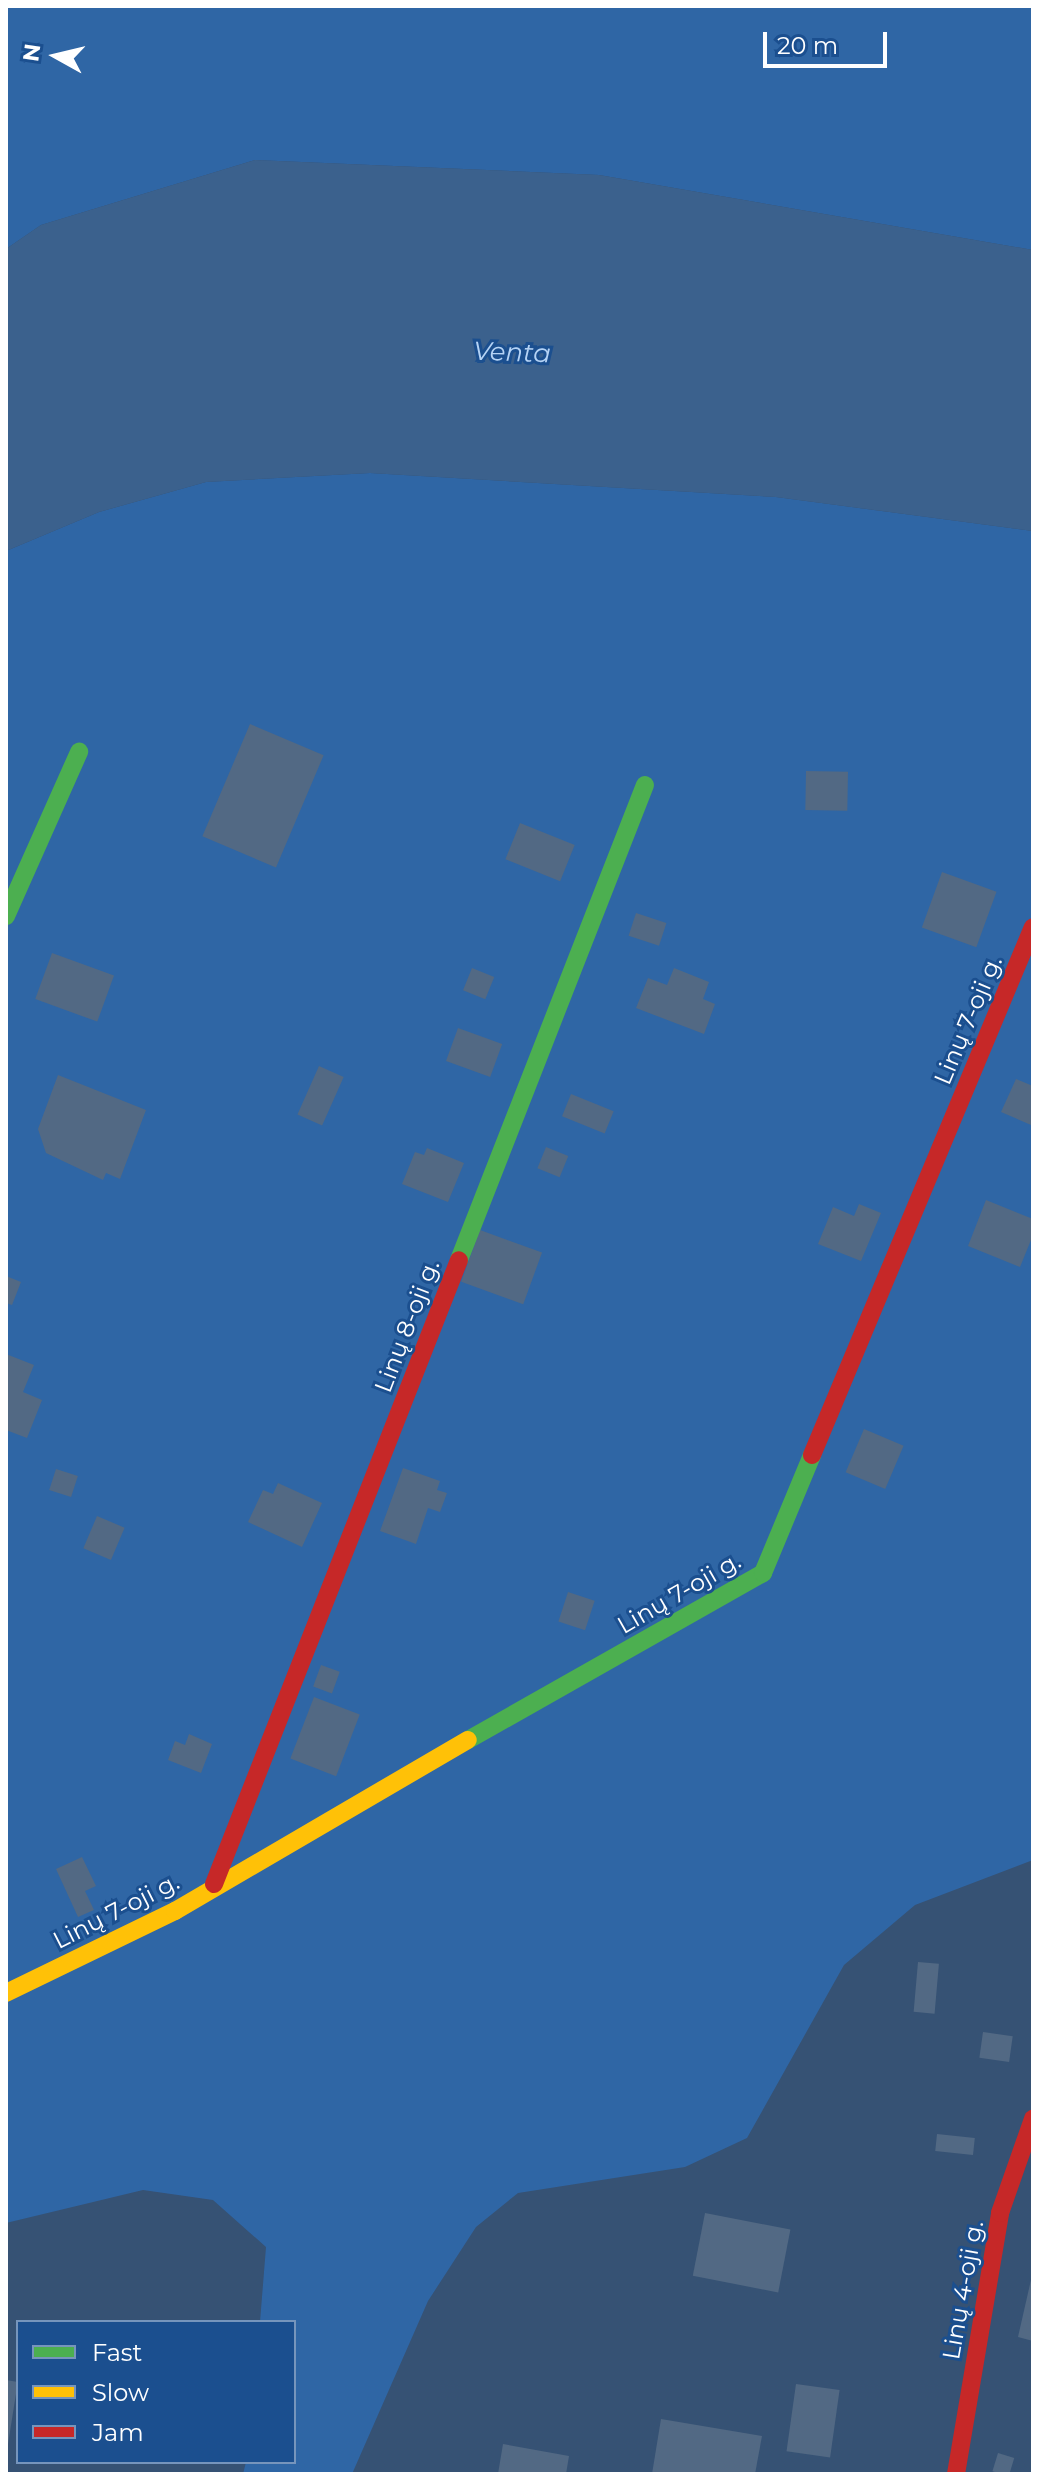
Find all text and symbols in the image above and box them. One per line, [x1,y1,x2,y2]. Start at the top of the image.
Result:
north arrow [16,16,96,96]
scale bar [767,16,891,66]
text: 20 m [777,31,838,60]
text: N [17,42,46,63]
water label: Venta [473,336,551,370]
street label: Linų 7-oji g. [928,951,1008,1089]
street label: Linų 8-oji g. [369,1256,445,1396]
street label: Linų 7-oji g. [612,1546,746,1640]
street label: Linų 7-oji g. [48,1867,184,1955]
street label: Linų 4-oji g. [937,2218,989,2362]
legend [16,2320,296,2464]
text: Fast [92,2338,142,2367]
text: Slow [92,2378,149,2407]
text: Jam [92,2418,144,2447]

